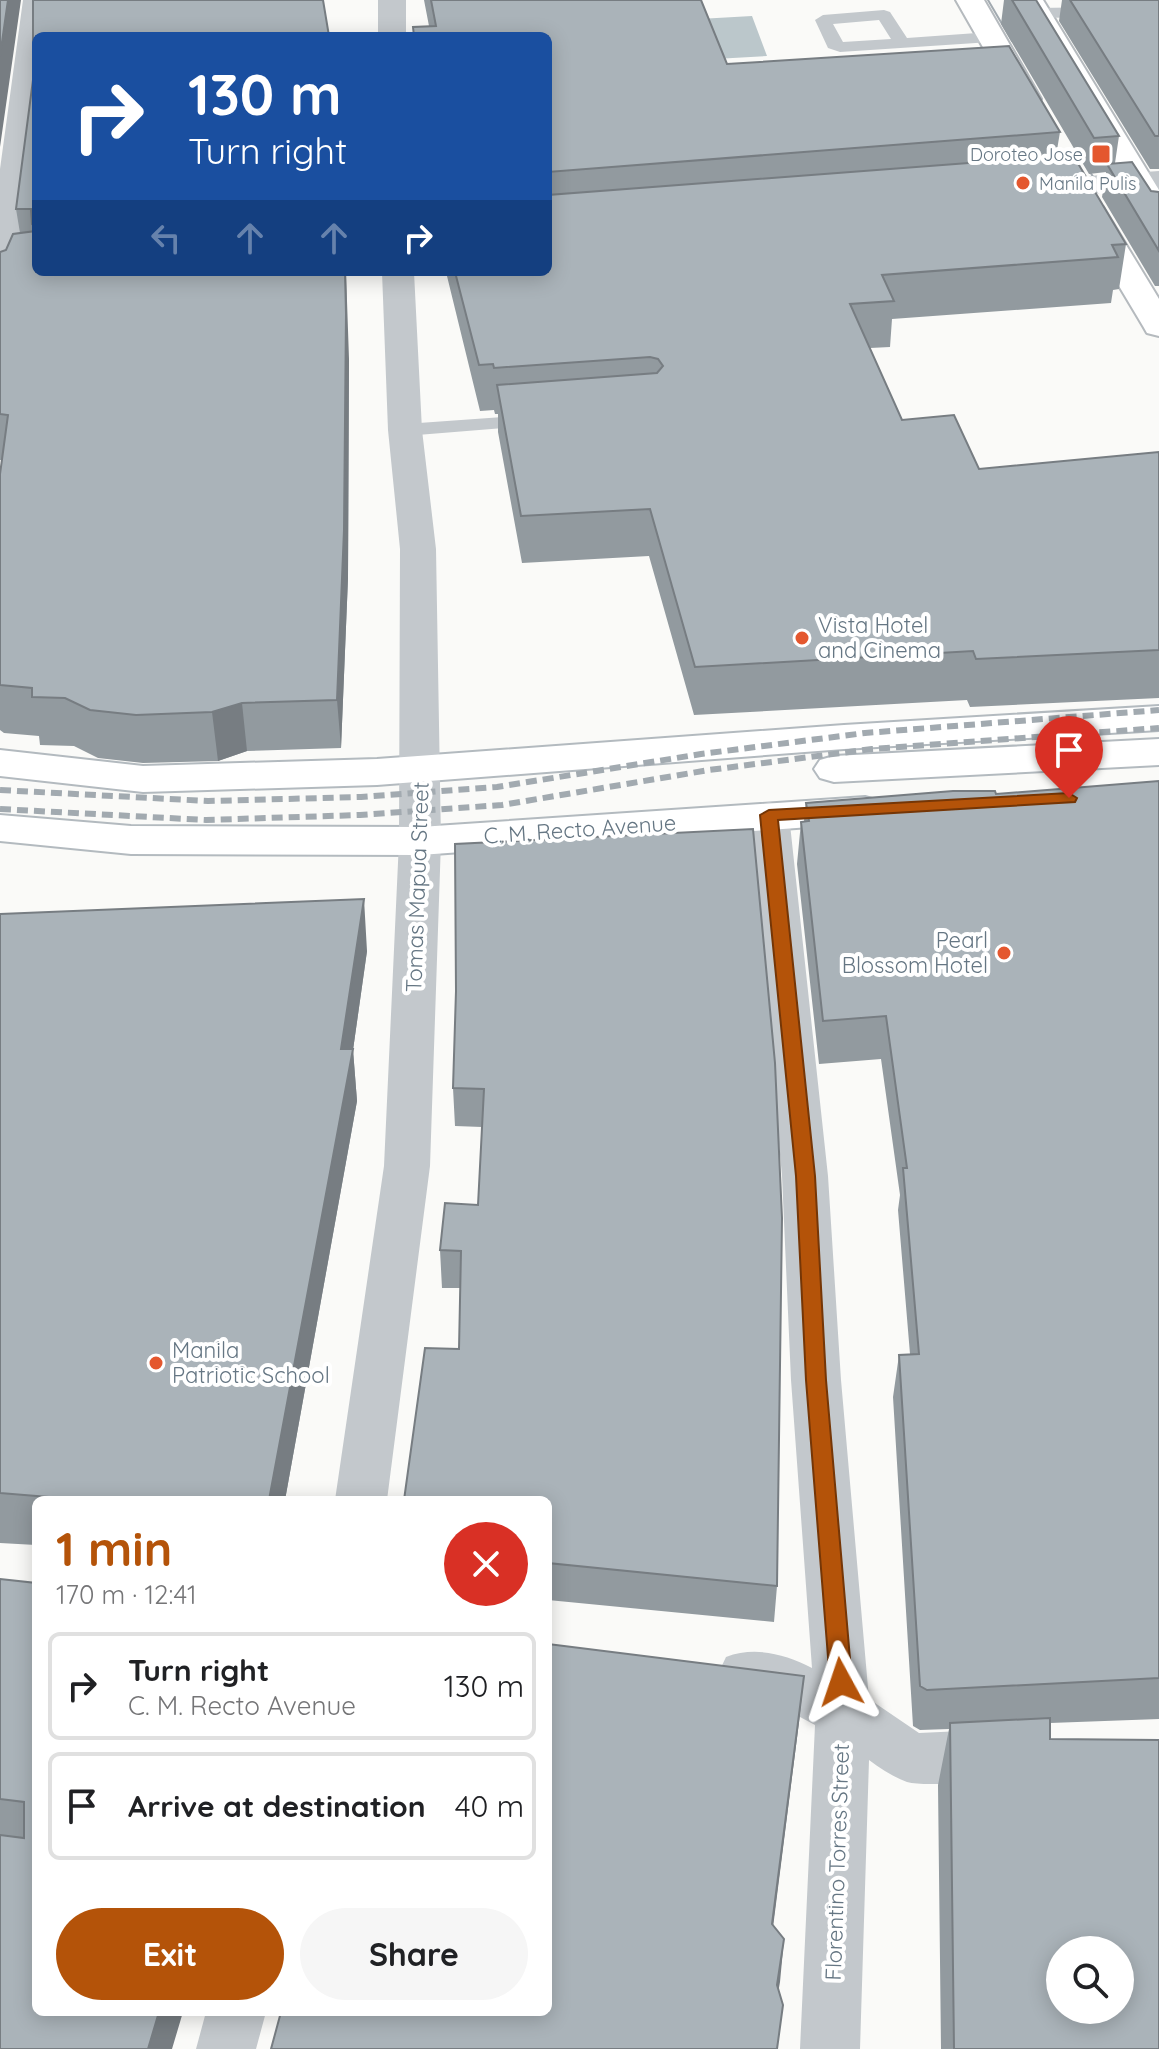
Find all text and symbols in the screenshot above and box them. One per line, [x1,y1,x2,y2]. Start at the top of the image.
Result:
text: 130 m [188,59,342,129]
icon: right [56,64,160,168]
text: Turn right [188,128,347,173]
place label: Doroteo Jose [970,143,1083,166]
marker: Doroteo Jose [1090,143,1112,165]
place label: Manila Pulis [1039,172,1136,195]
marker: Manila Pulis [1014,174,1032,192]
icon: left [144,216,188,260]
icon: ahead [228,216,272,260]
icon: ahead [312,216,356,260]
icon: right [396,216,440,260]
place label: Vista Hotel and Cinema [818,611,941,664]
marker: Vista Hotel and Cinema [793,629,811,647]
pin [1035,716,1103,798]
icon: arrive [1047,728,1091,772]
street label: Tomas Mapua Street [399,781,435,993]
street label: C. M. Recto Avenue [483,808,677,850]
place label: Pearl Blossom Hotel [842,926,988,979]
marker: Pearl Blossom Hotel [995,944,1013,962]
place label: Manila Patriotic School [172,1336,330,1389]
marker: Manila Patriotic School [147,1354,165,1372]
text: 1 min [56,1518,172,1578]
button: close [444,1522,528,1606]
text: 170 m · 12:41 [56,1578,197,1611]
position arrow [799,1640,883,1724]
text: Turn right [128,1651,269,1689]
icon: right [60,1664,104,1708]
text: 130 m [444,1667,524,1705]
text: C. M. Recto Avenue [128,1689,356,1722]
street label: Florentino Torres Street [819,1743,855,1981]
icon: arrive [60,1784,104,1828]
text: Arrive at destination [128,1787,426,1825]
text: 40 m [455,1787,524,1825]
button: Exit [56,1908,284,2000]
button: Share [300,1908,528,2000]
map controls [1046,1936,1134,2024]
button: search [1046,1936,1134,2024]

